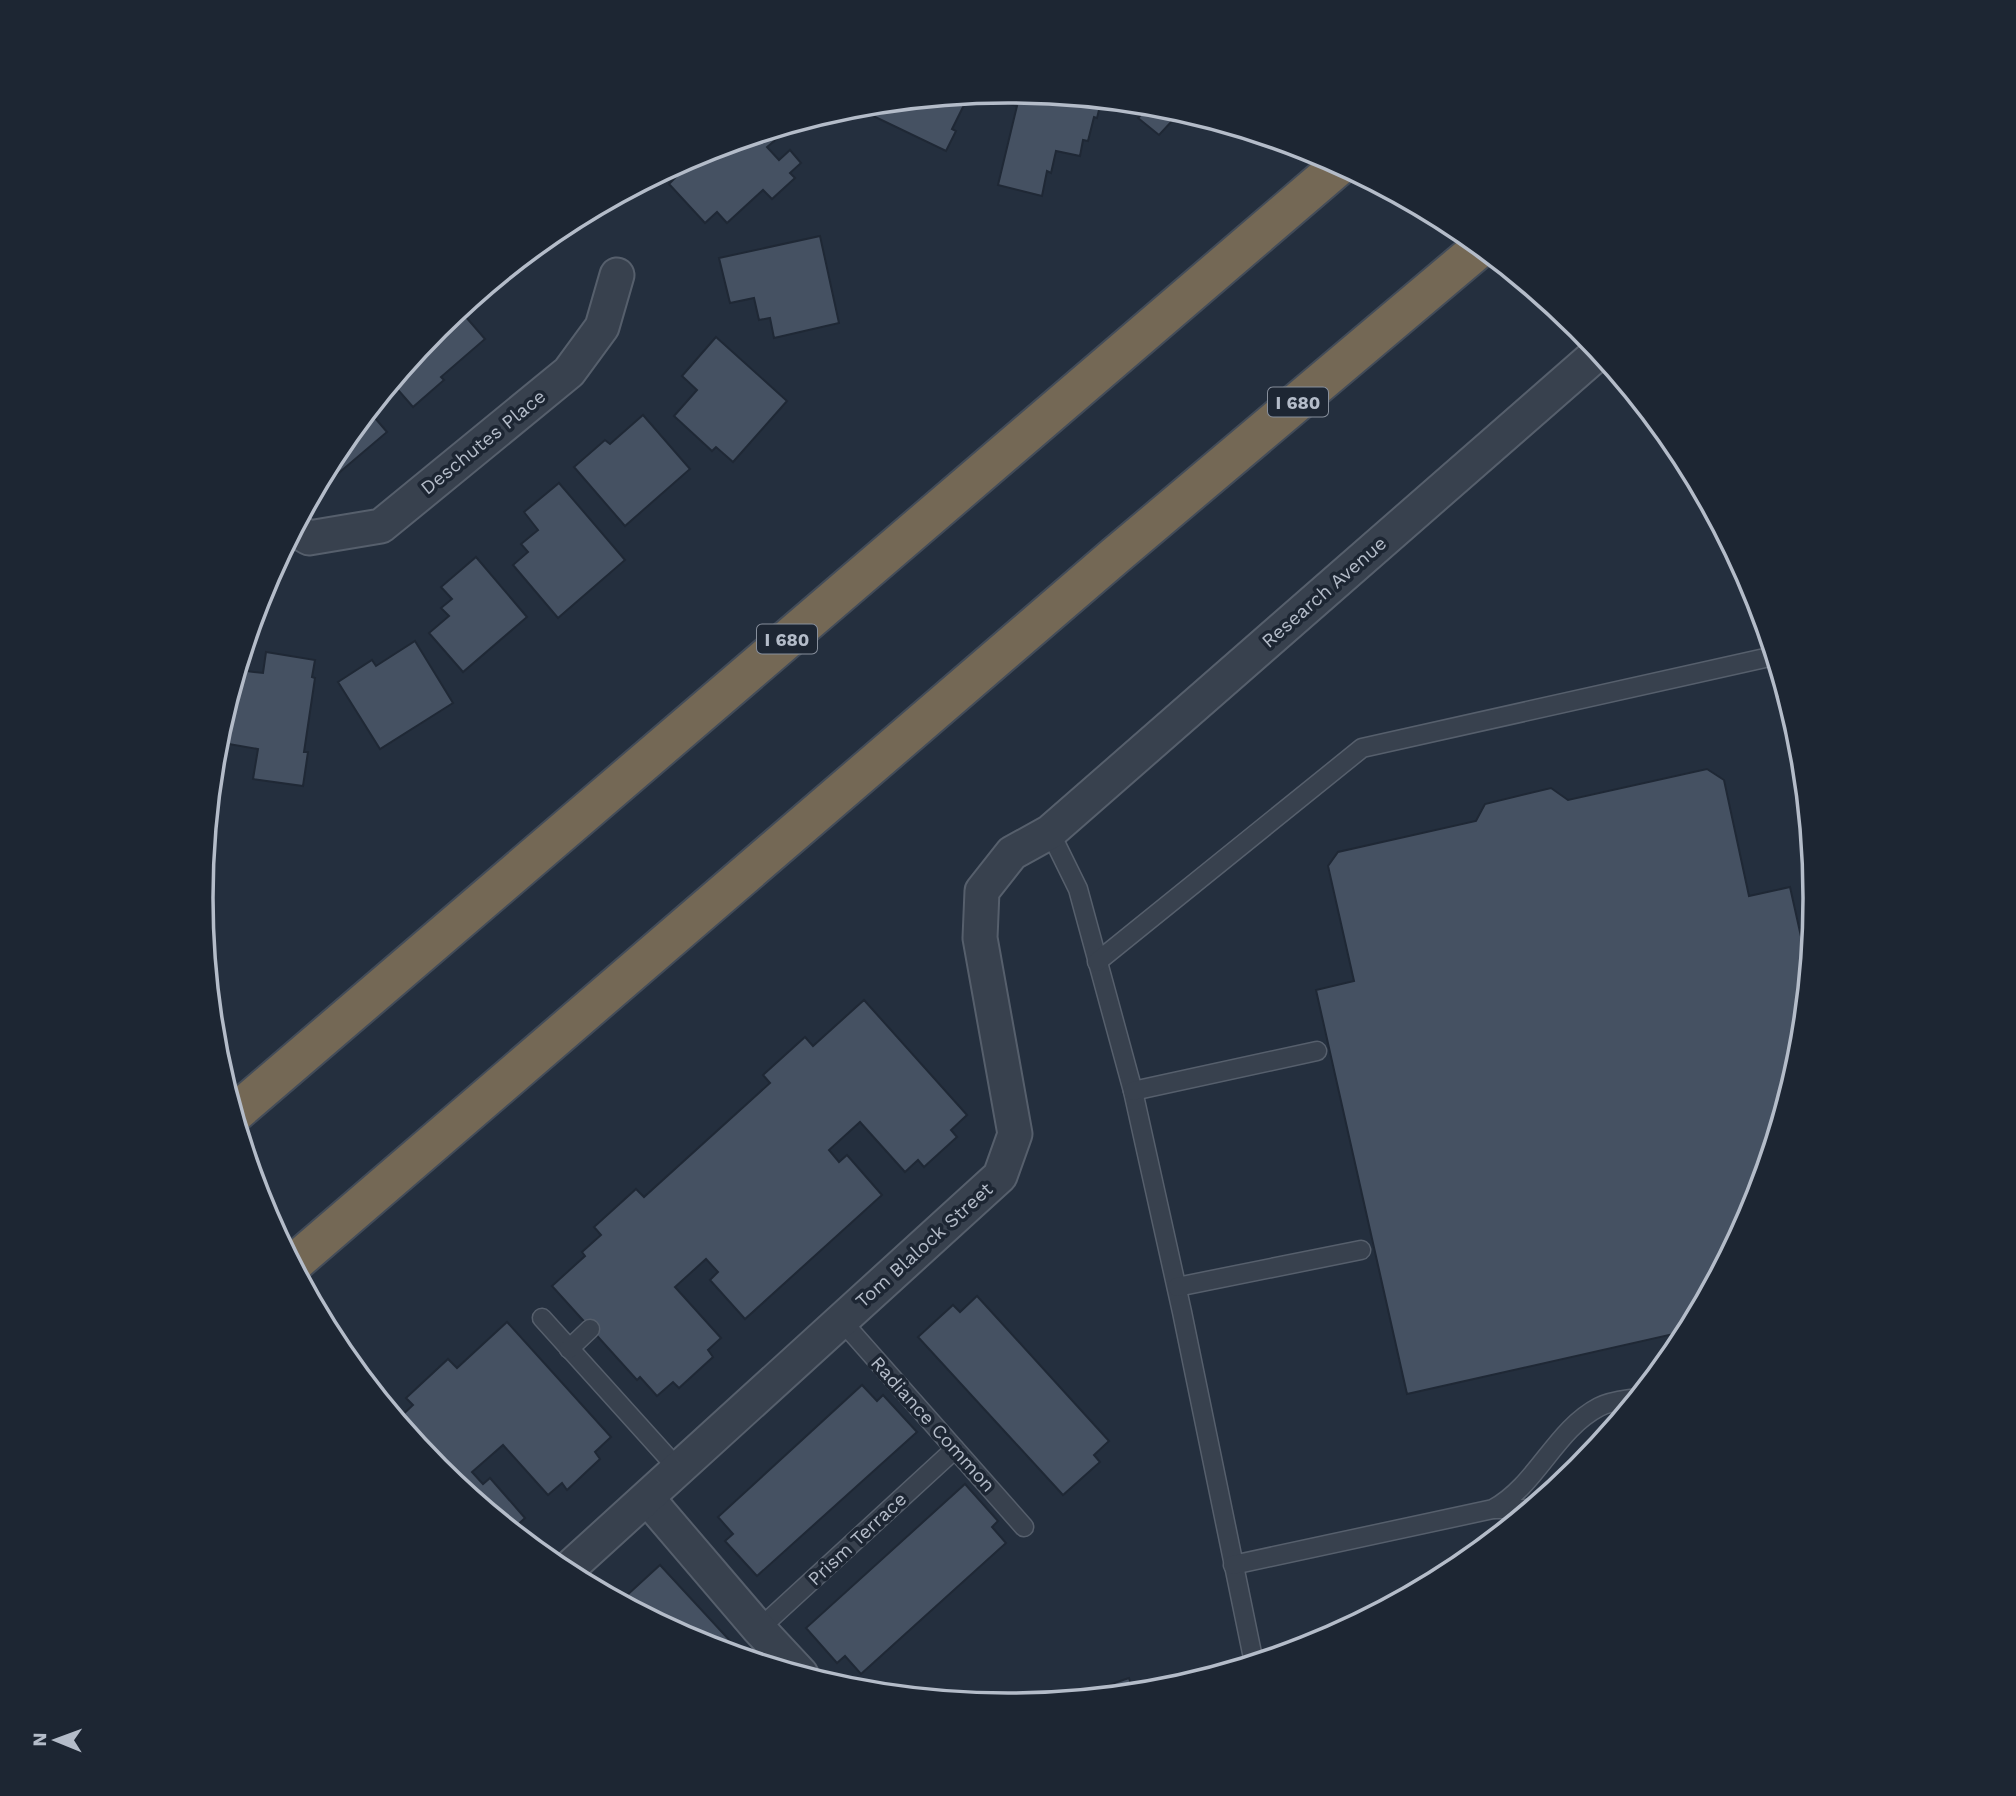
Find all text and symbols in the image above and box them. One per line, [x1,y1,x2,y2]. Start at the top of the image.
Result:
street label: Deschutes Place [416,385,550,499]
road number: I 680 [1268,388,1328,416]
street label: Research Avenue [1257,532,1391,652]
road number: I 680 [757,624,817,654]
street label: Tom Blalock Street [851,1177,997,1313]
street label: Radiance Common [866,1351,1000,1497]
street label: Prism Terrace [803,1487,911,1591]
north arrow [21,1705,91,1775]
text: N [28,1732,51,1747]

